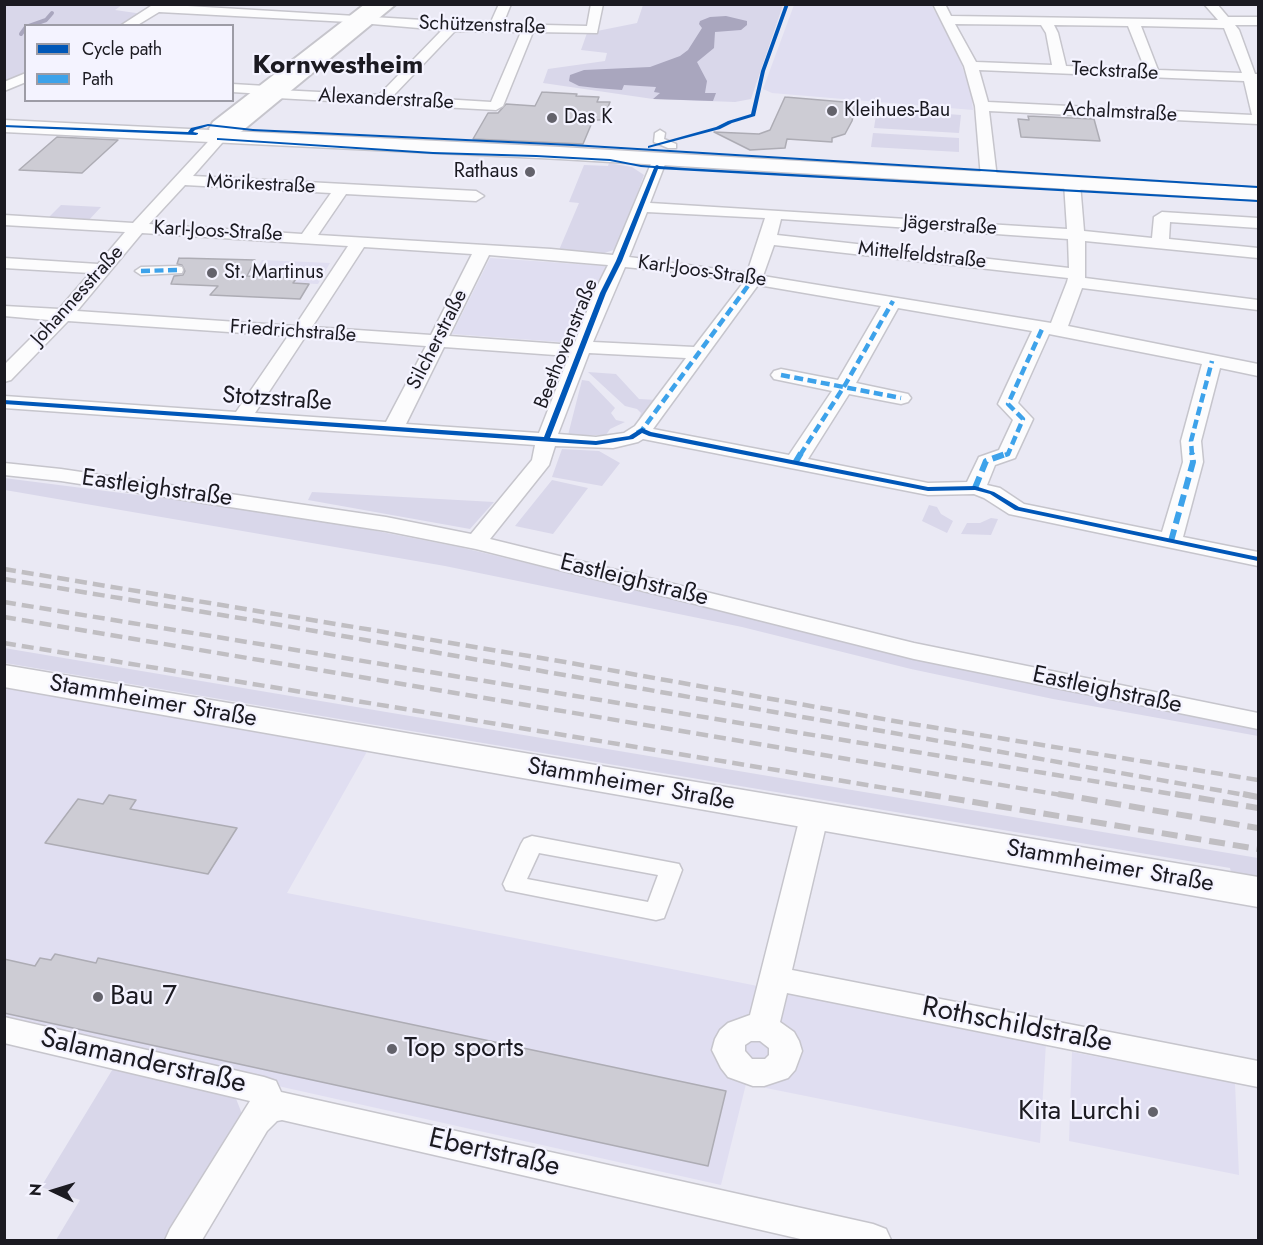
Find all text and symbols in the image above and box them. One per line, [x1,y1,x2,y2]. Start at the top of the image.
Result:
street label: Schützenstraße [418,12,546,40]
legend [24,24,234,102]
text: Cycle path [82,36,162,62]
district label: Kornwestheim [253,51,423,83]
street label: Teckstraße [1071,58,1159,86]
text: Path [82,66,114,92]
street label: Alexanderstraße [318,84,454,116]
street label: Achalmstraße [1062,98,1178,128]
place label: Kleihues-Bau [844,99,950,123]
marker: Kleihues-Bau [825,104,839,118]
place label: Das K [564,106,613,130]
marker: Das K [545,111,559,125]
place label: Rathaus [454,160,518,184]
marker: Rathaus [523,165,537,179]
street label: Mörikestraße [206,170,316,200]
street label: Jägerstraße [902,211,998,241]
street label: Karl-Joos-Straße [153,217,283,247]
street label: Mittelfeldstraße [857,237,987,275]
street label: Johannesstraße [27,241,129,351]
street label: Karl-Joos-Straße [636,251,768,293]
place label: St. Martinus [224,261,323,285]
marker: St. Martinus [205,266,219,280]
street label: Beethovenstraße [530,276,604,412]
street label: Silcherstraße [403,286,473,394]
street label: Friedrichstraße [229,316,357,348]
street label: Stotzstraße [221,382,333,418]
street label: Eastleighstraße [80,464,234,514]
street label: Eastleighstraße [557,549,711,613]
street label: Eastleighstraße [1030,661,1184,721]
street label: Stammheimer Straße [47,670,259,734]
street label: Stammheimer Straße [525,753,737,817]
street label: Stammheimer Straße [1004,835,1216,899]
place label: Bau 7 [110,980,177,1014]
marker: Bau 7 [91,990,105,1004]
street label: Rothschildstraße [919,991,1115,1061]
street label: Salamanderstraße [37,1022,249,1102]
place label: Top sports [404,1032,524,1066]
marker: Top sports [385,1042,399,1056]
place label: Kita Lurchi [1018,1095,1141,1129]
marker: Kita Lurchi [1146,1105,1160,1119]
street label: Ebertstraße [425,1123,563,1185]
north arrow [24,1161,84,1221]
text: N [24,1183,47,1197]

